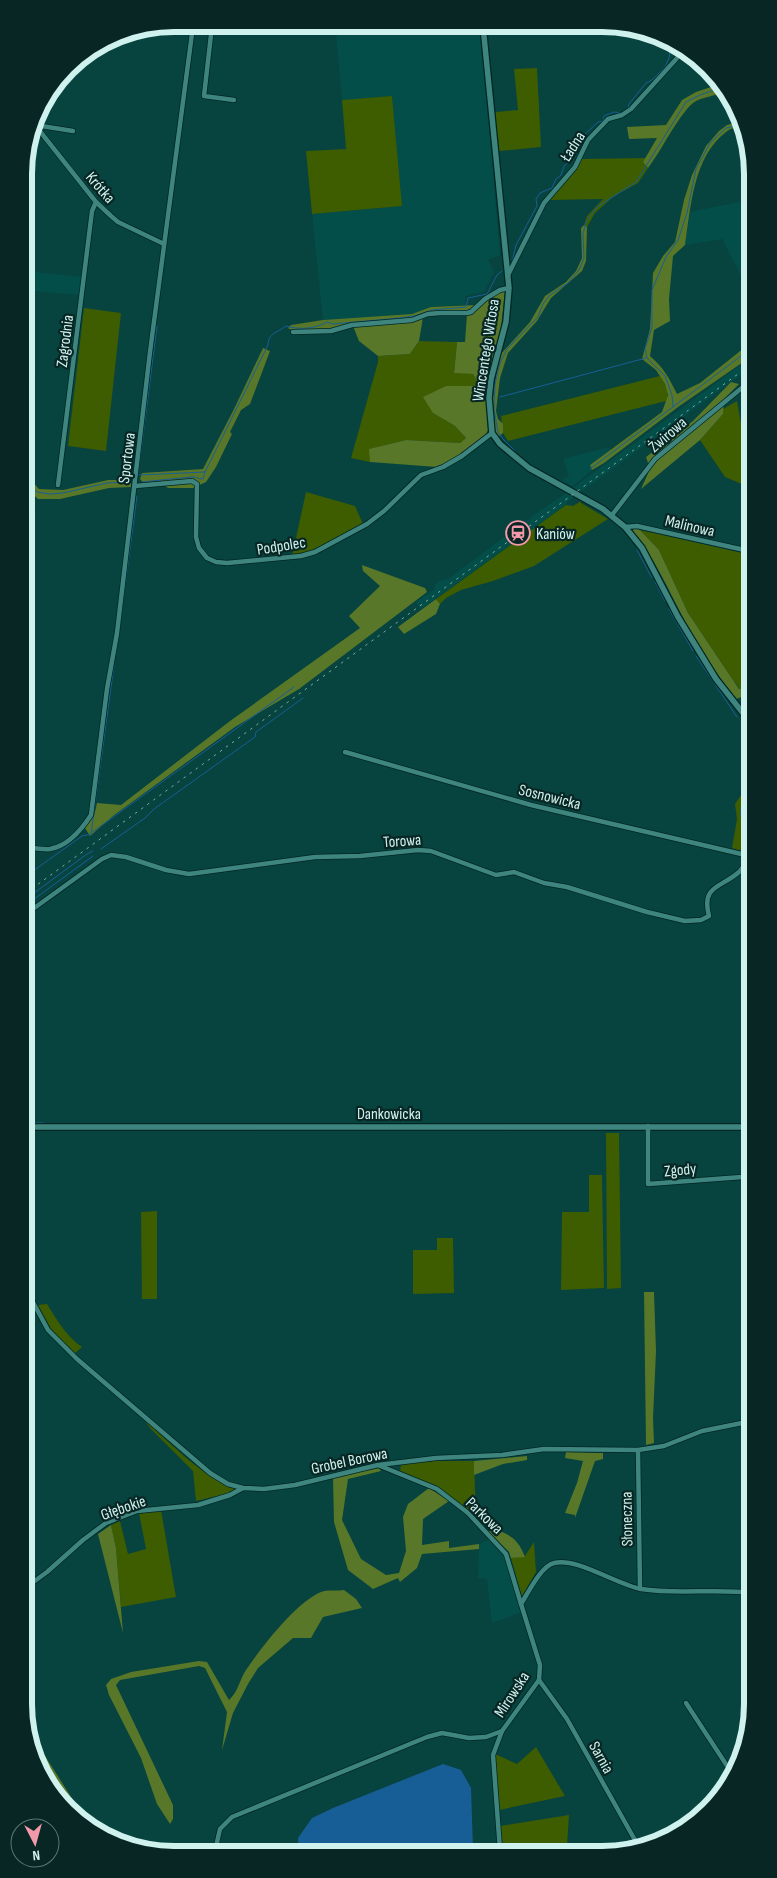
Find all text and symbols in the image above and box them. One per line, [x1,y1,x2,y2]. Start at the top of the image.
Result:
street label: Ładna [556,128,590,166]
street label: Krótka [81,168,119,208]
street label: Wincentego Witosa [469,298,504,403]
street label: Zagrodnia [53,314,78,368]
street label: Żwirowa [645,413,691,457]
street label: Sportowa [115,432,140,485]
street label: Malinowa [663,512,716,541]
station icon: Kaniów [505,520,531,546]
place label: Kaniów [536,525,575,544]
street label: Podpolec [255,533,307,560]
street label: Sosnowicka [517,781,583,814]
street label: Torowa [383,831,422,852]
street label: Dankowicka [357,1105,421,1124]
street label: Zgody [663,1160,697,1181]
street label: Grobel Borowa [310,1444,389,1479]
street label: Słoneczna [618,1491,637,1547]
street label: Głębokie [99,1492,148,1525]
street label: Parkowa [461,1494,507,1538]
street label: Mirowska [491,1669,534,1721]
street label: Sarnia [584,1738,617,1777]
north arrow [10,1818,60,1868]
text: N [32,1847,41,1864]

